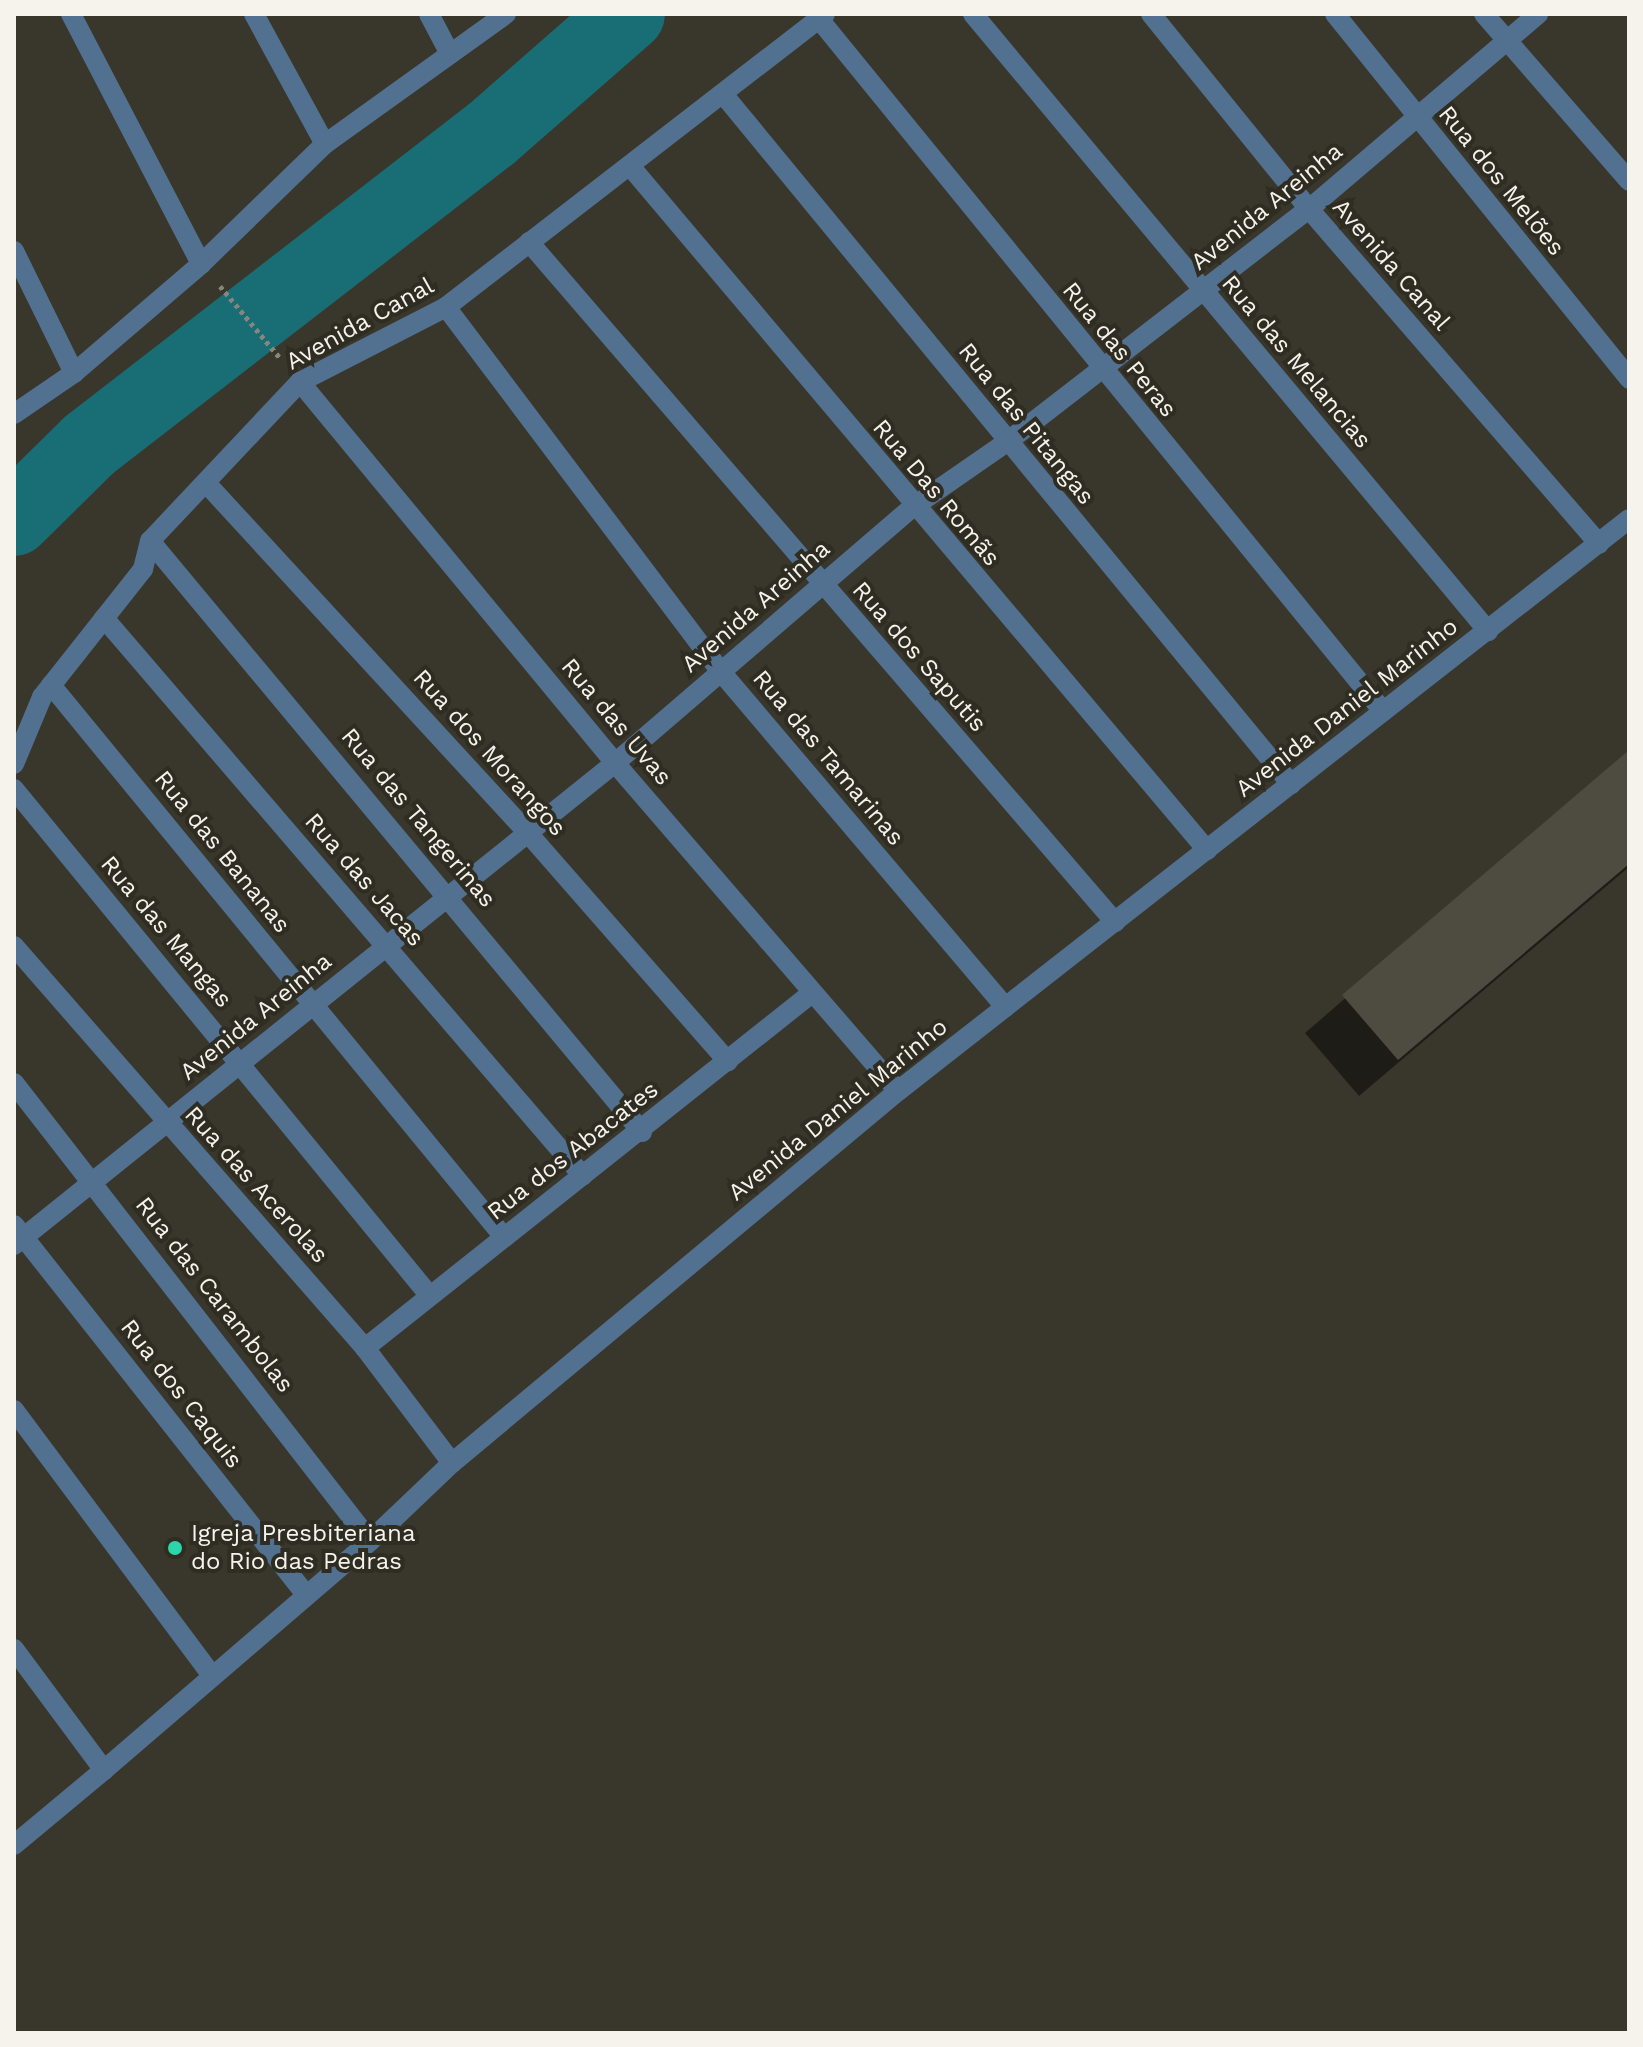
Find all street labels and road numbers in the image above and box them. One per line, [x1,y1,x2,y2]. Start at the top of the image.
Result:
street label: Rua dos Melões [1432,100,1570,262]
street label: Avenida Areinha [1185,137,1349,277]
street label: Avenida Canal [1326,193,1456,337]
street label: Rua das Melancias [1215,269,1377,455]
street label: Avenida Canal [281,271,439,377]
street label: Rua das Peras [1056,277,1182,423]
street label: Rua das Pitangas [952,337,1100,511]
street label: Rua Das Romãs [866,414,1006,572]
street label: Avenida Areinha [676,534,836,680]
street label: Rua dos Saputis [846,576,992,738]
street label: Avenida Daniel Marinho [1230,612,1464,804]
street label: Rua das Uvas [554,653,678,791]
street label: Rua dos Morangos [406,663,572,843]
street label: Rua das Tamarinas [746,664,910,852]
street label: Rua das Tangerinas [334,722,502,914]
street label: Rua das Bananas [148,765,296,939]
street label: Rua das Jacas [298,807,430,953]
street label: Rua das Mangas [94,850,238,1014]
street label: Avenida Areinha [174,947,338,1087]
street label: Avenida Daniel Marinho [722,1012,954,1208]
street label: Rua dos Abacates [481,1075,665,1227]
street label: Rua das Acerolas [178,1100,334,1270]
street label: Rua das Carambolas [129,1191,299,1399]
street label: Rua dos Caquis [114,1314,248,1474]

